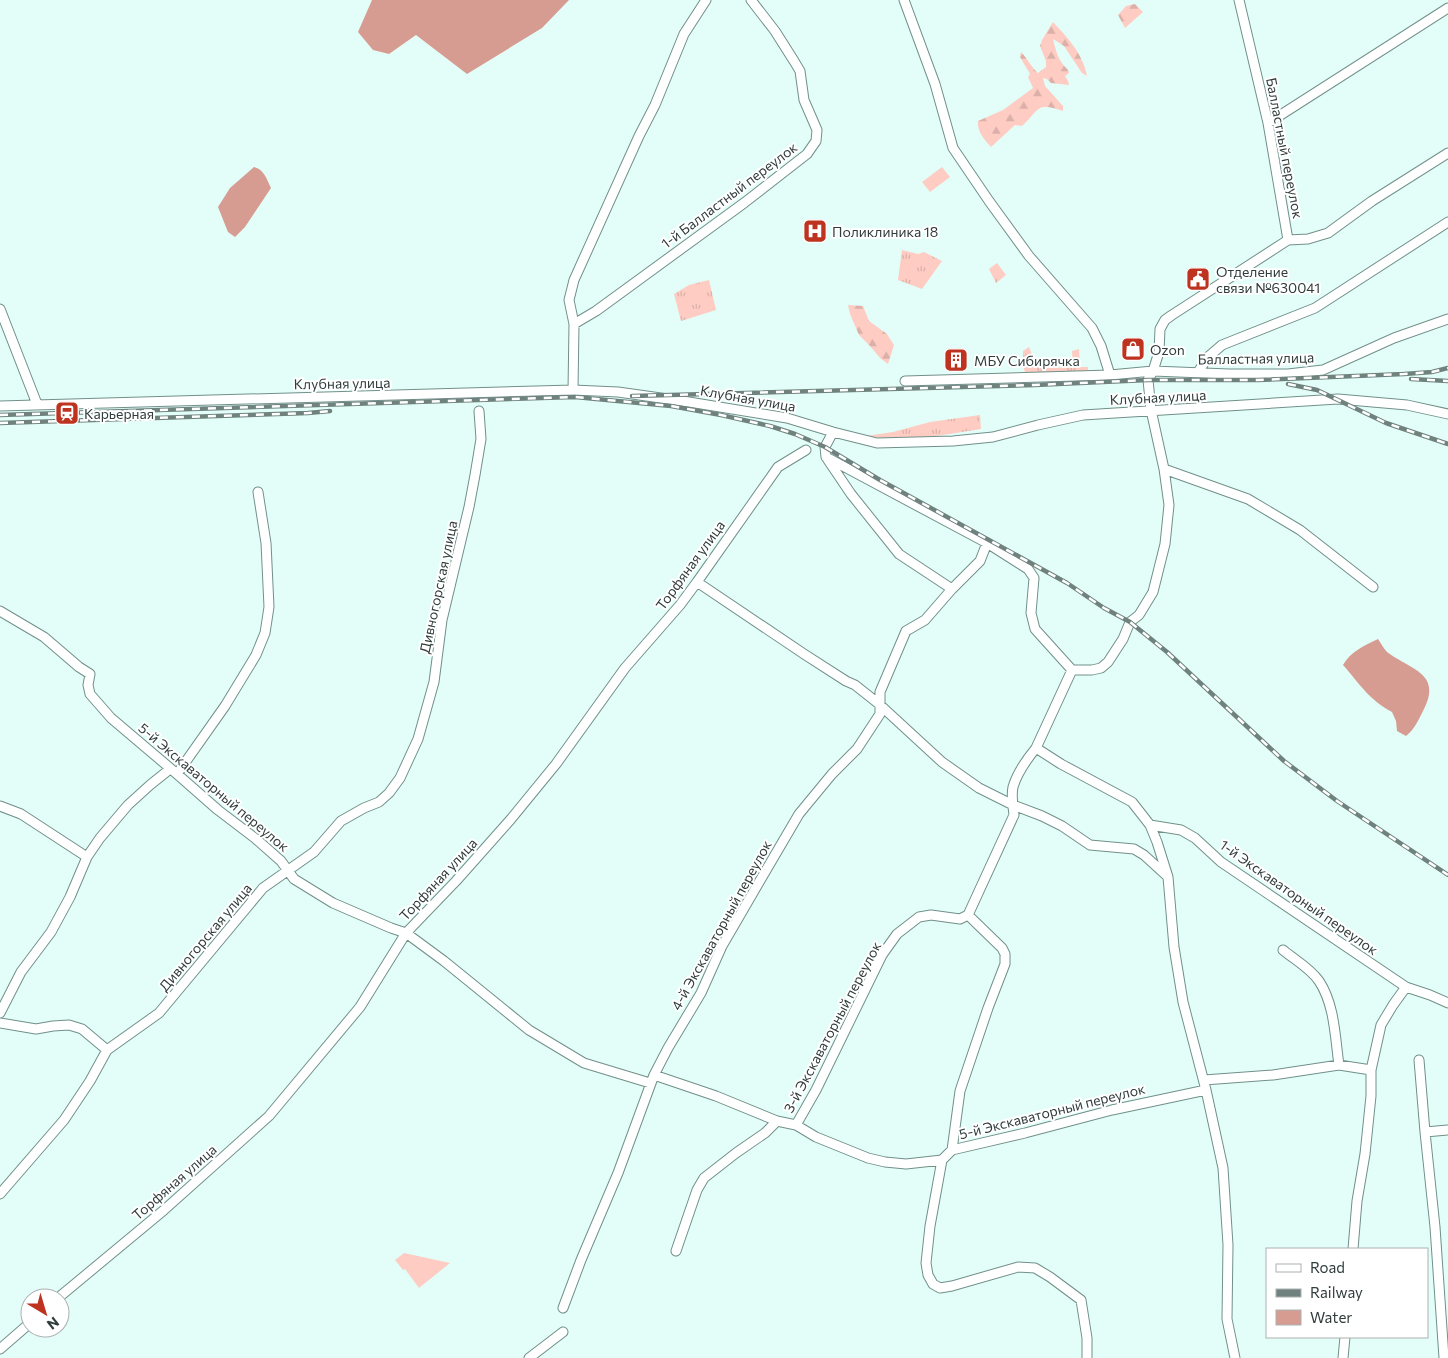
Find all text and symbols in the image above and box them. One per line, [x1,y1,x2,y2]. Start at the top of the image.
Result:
street label: Балластный переулок [1263,76,1307,220]
street label: 1-й Балластный переулок [658,138,801,252]
hospital icon: Поликлиника 18 [802,218,828,244]
place label: Поликлиника 18 [832,223,938,240]
place label: Отделение связи №630041 [1216,263,1320,296]
public building icon: Отделение связи №630041 [1185,266,1211,292]
shop icon: Ozon [1120,336,1146,362]
place label: Ozon [1150,341,1185,358]
building icon: МБУ Сибирячка [943,347,969,373]
street label: Балластная улица [1198,348,1314,368]
place label: МБУ Сибирячка [974,352,1080,369]
street label: Клубная улица [293,374,391,392]
street label: Клубная улица [699,381,797,415]
street label: Клубная улица [1109,386,1207,408]
station icon: Карьерная [54,400,80,426]
place label: Карьерная [84,405,154,422]
street label: Торфяная улица [652,517,728,613]
street label: Дивногорская улица [416,519,460,655]
street label: 5-й Экскаваторный переулок [135,719,293,855]
street label: Торфяная улица [395,834,481,924]
street label: 1-й Экскаваторный переулок [1217,836,1382,958]
street label: 4-й Экскаваторный переулок [667,837,775,1013]
street label: Дивногорская улица [155,880,255,994]
street label: 3-й Экскаваторный переулок [780,938,885,1115]
street label: 5-й Экскаваторный переулок [957,1080,1147,1142]
street label: Торфяная улица [128,1141,220,1223]
legend [1266,1248,1428,1338]
text: Road [1310,1258,1345,1276]
text: Railway [1310,1283,1363,1301]
north arrow [20,1288,70,1338]
text: Water [1310,1308,1352,1326]
text: N [44,1314,63,1334]

